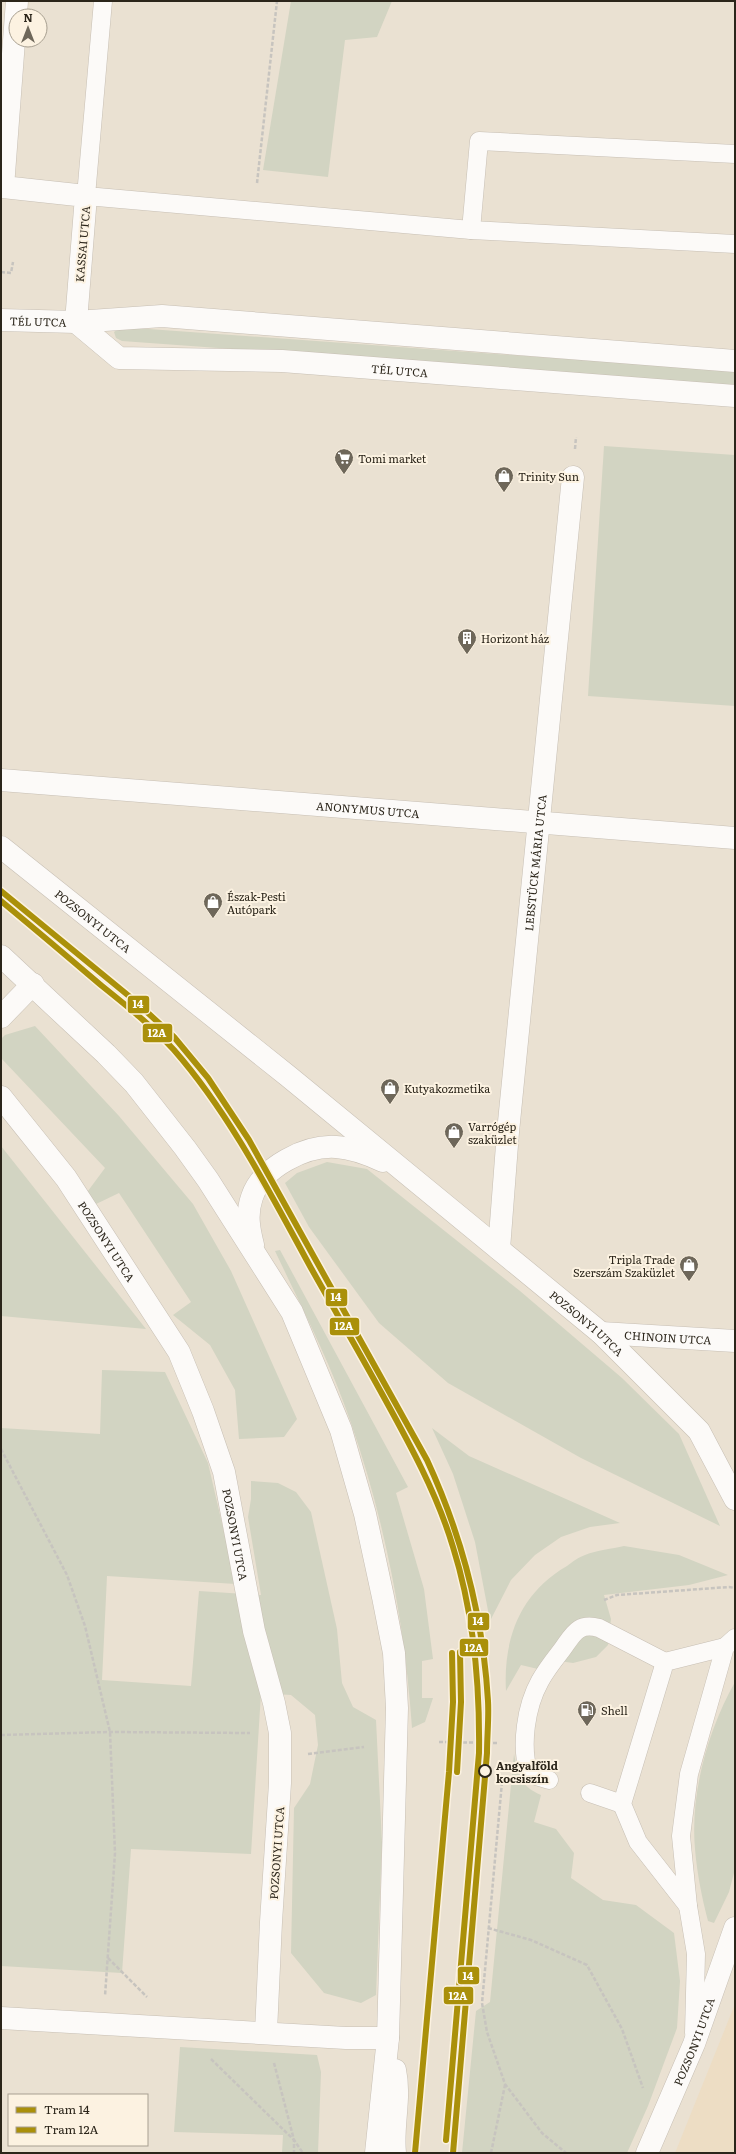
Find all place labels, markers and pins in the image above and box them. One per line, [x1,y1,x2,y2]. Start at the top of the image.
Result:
supermarket icon: Tomi market [333,447,355,475]
place label: Tomi market [358,450,427,466]
shop icon: Trinity Sun [493,465,515,493]
place label: Trinity Sun [518,468,579,484]
building icon: Horizont ház [456,627,478,655]
place label: Horizont ház [481,630,550,646]
place label: Észak-Pesti Autópark [227,888,286,917]
shop icon: Észak-Pesti Autópark [202,891,224,919]
shop icon: Kutyakozmetika [379,1077,401,1105]
place label: Kutyakozmetika [404,1080,490,1096]
place label: Varrógép szaküzlet [468,1118,517,1147]
shop icon: Varrógép szaküzlet [443,1121,465,1149]
place label: Tripla Trade Szerszám Szaküzlet [573,1251,676,1280]
shop icon: Tripla Trade Szerszám Szaküzlet [678,1254,700,1282]
fuel station icon: Shell [576,1699,598,1727]
place label: Shell [601,1702,628,1718]
place label: Angyalföld kocsiszín [496,1757,558,1786]
marker: Angyalföld kocsiszín [478,1764,492,1778]

